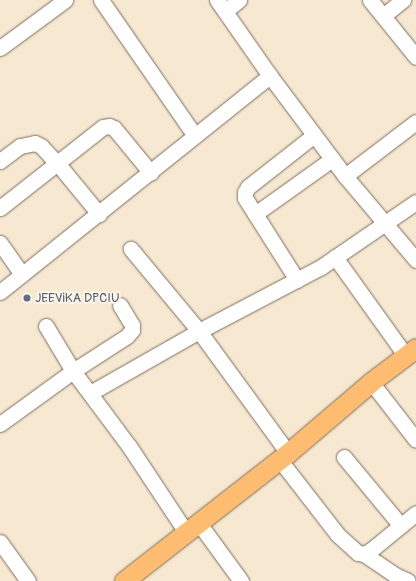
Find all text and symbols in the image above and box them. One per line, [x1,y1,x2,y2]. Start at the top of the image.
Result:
place label: JEEViKA DPCIU [35,290,120,306]
marker: JEEViKA DPCIU [22,293,32,303]

